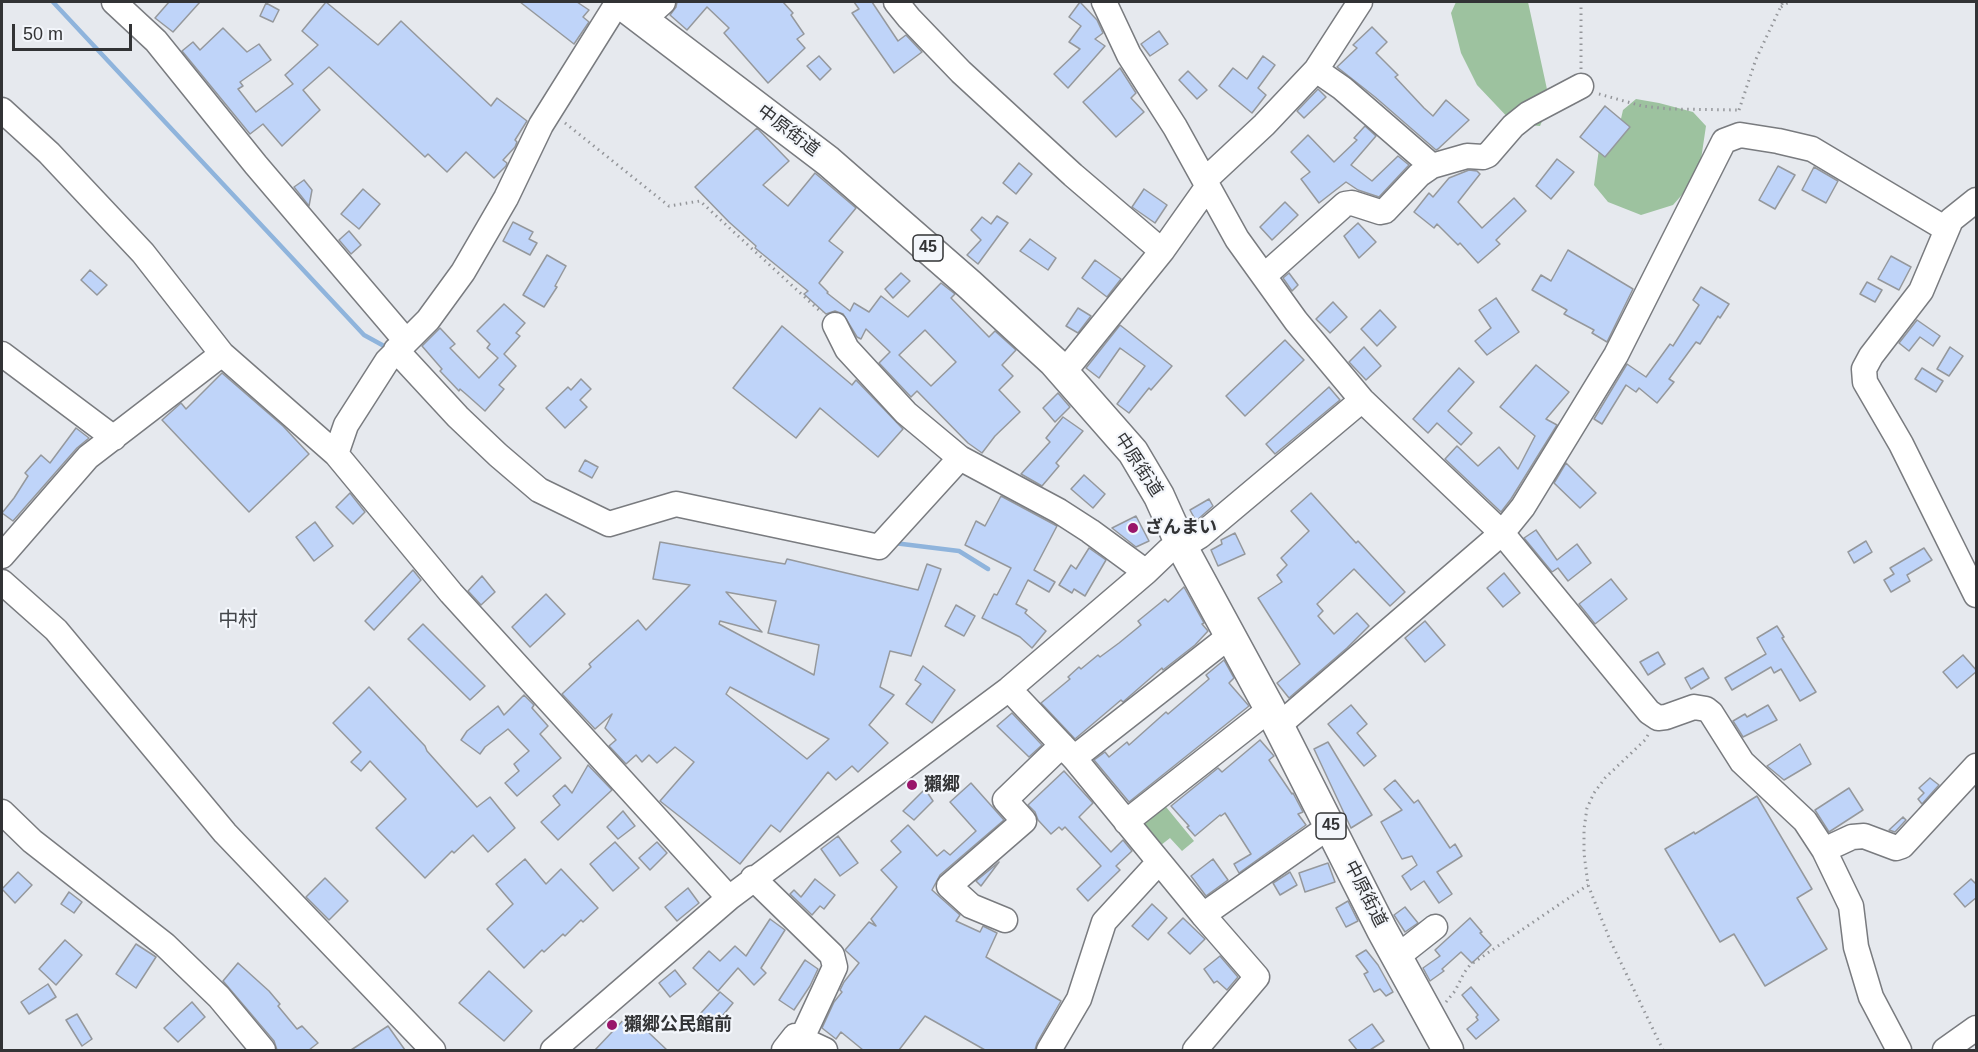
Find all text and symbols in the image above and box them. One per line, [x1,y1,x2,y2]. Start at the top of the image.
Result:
scale bar [15,12,135,50]
text: 50 m [23,24,63,44]
street label: 中原街道 [753,101,823,161]
road number: 45 [913,235,943,261]
street label: 中原街道 [1109,429,1167,501]
place label: ざんまい [1145,517,1217,539]
marker: ざんまい [1126,521,1140,535]
district label: 中村 [218,608,258,632]
place label: 獺郷 [924,774,960,796]
marker: 獺郷 [905,778,919,792]
road number: 45 [1316,813,1346,839]
street label: 中原街道 [1339,857,1391,931]
place label: 獺郷公民館前 [624,1014,732,1036]
marker: 獺郷公民館前 [605,1018,619,1032]

